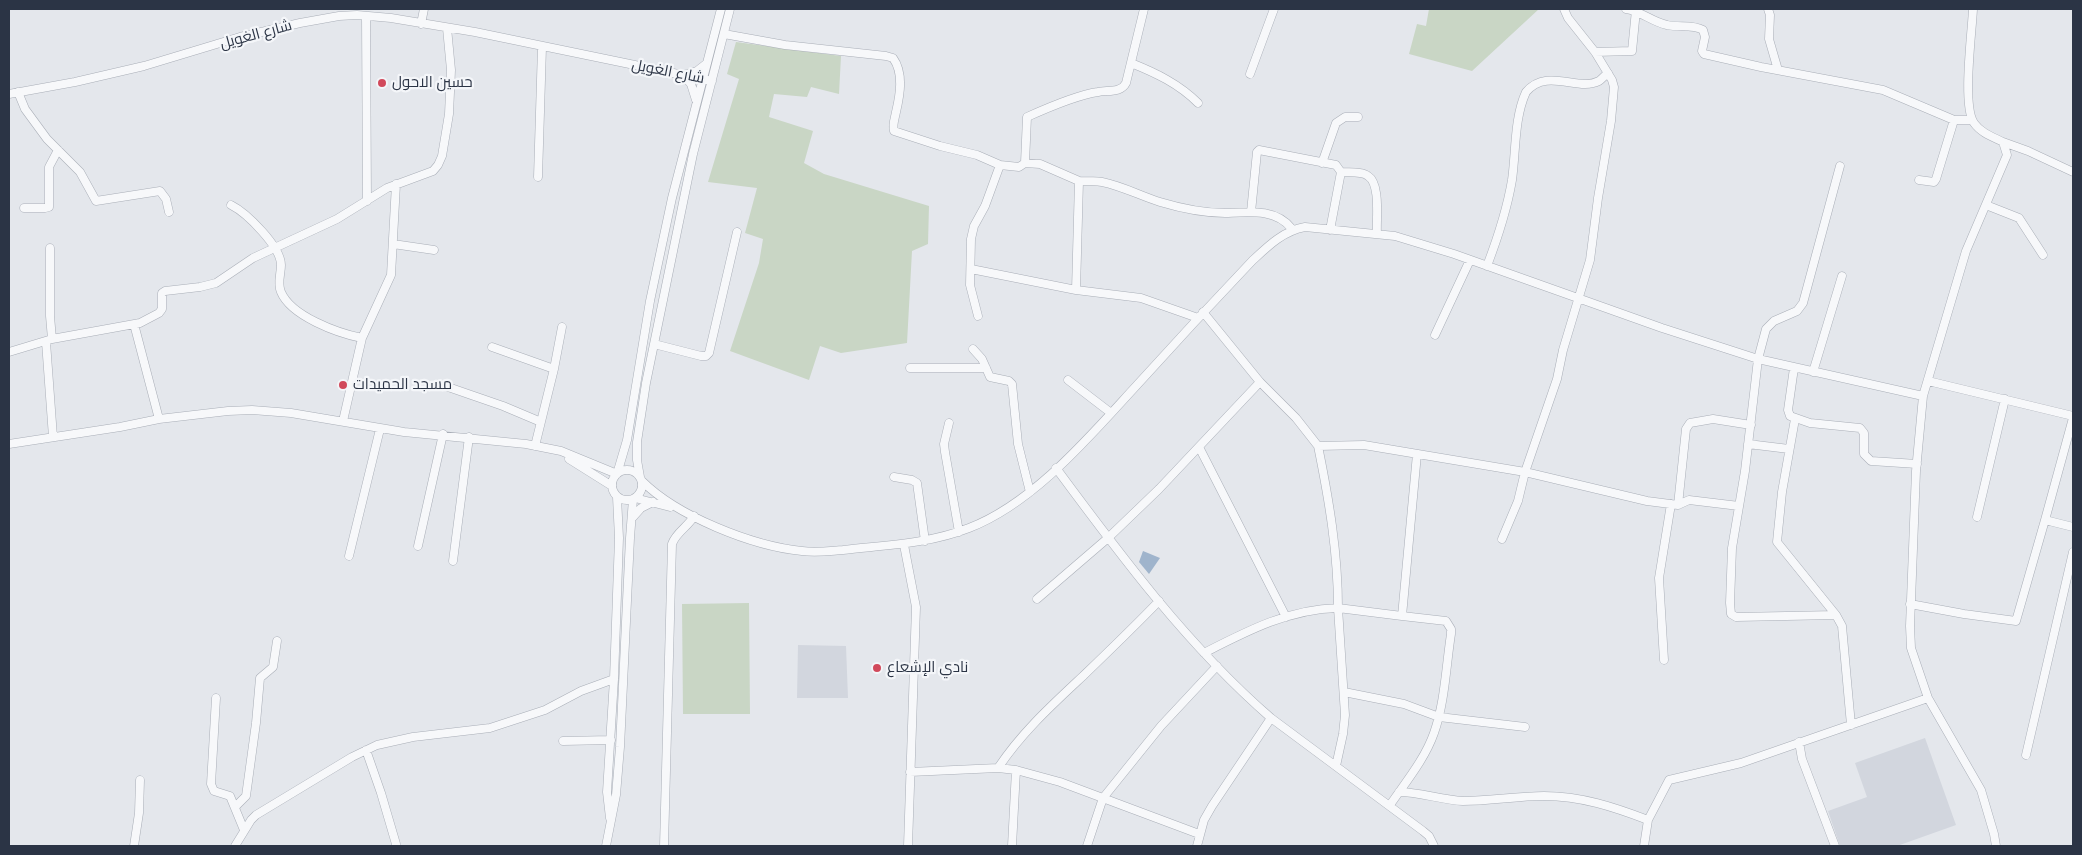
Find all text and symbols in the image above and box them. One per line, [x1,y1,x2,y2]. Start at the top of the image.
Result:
street label: شارع الغويل [218,17,294,53]
street label: شارع الغويل [630,56,706,88]
place label: حسين الاحول [392,74,473,92]
marker: حسين الاحول [376,77,388,89]
place label: مسجد الحميدات [353,376,452,394]
marker: مسجد الحميدات [337,379,349,391]
place label: نادي الإشعاع [887,659,968,677]
marker: نادي الإشعاع [871,662,883,674]

